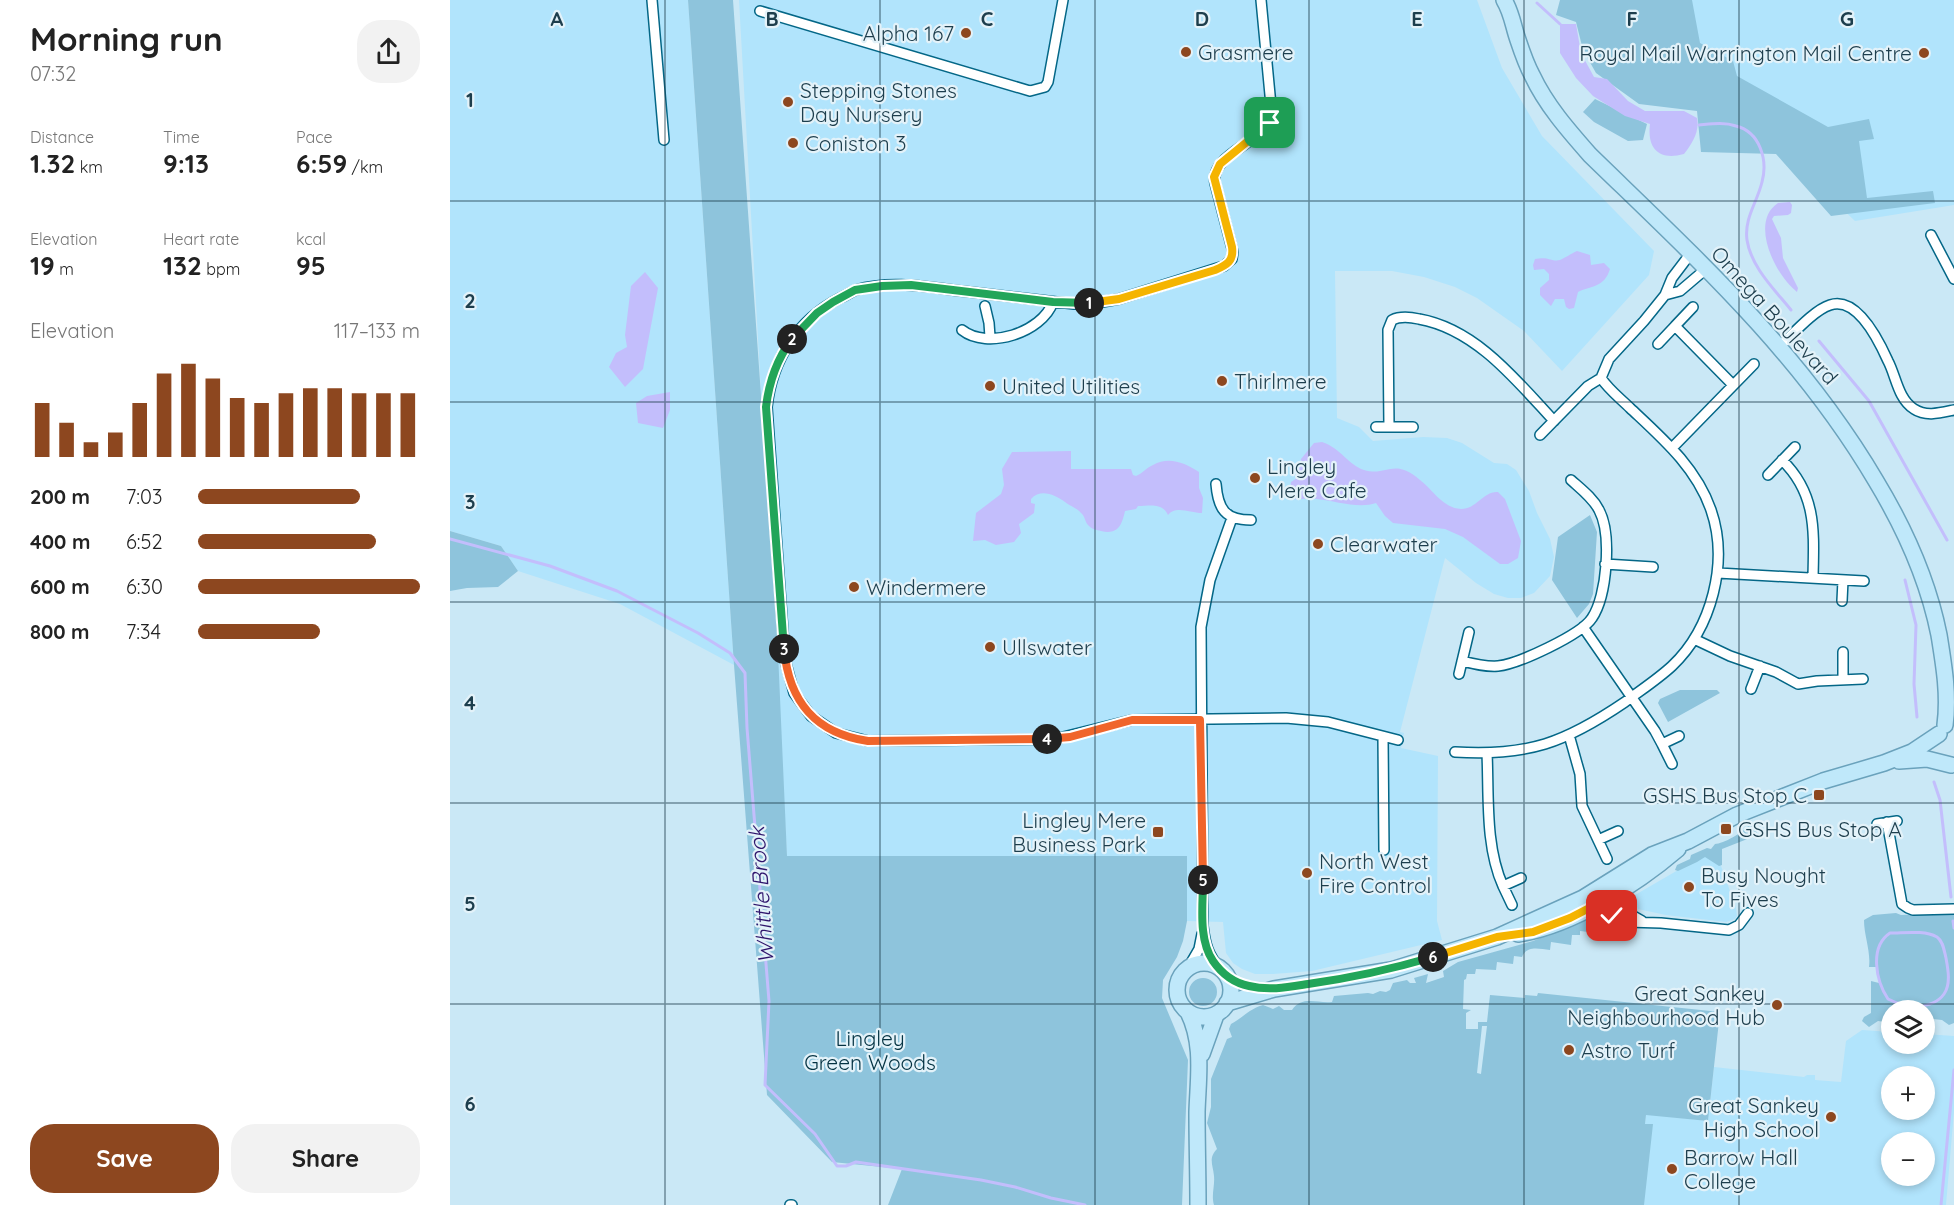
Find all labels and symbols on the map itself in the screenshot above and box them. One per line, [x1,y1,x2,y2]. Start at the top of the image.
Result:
text: A [551,6,564,31]
text: B [765,6,779,31]
text: C [981,6,994,31]
text: D [1195,6,1209,31]
text: E [1411,6,1423,31]
text: F [1626,6,1638,31]
text: G [1840,6,1854,31]
place label: Alpha 167 [863,20,954,46]
marker: Alpha 167 [959,26,973,40]
place label: Grasmere [1198,39,1294,65]
place label: Royal Mail Warrington Mail Centre [1579,40,1912,66]
marker: Grasmere [1179,45,1193,59]
marker: Royal Mail Warrington Mail Centre [1917,46,1931,60]
place label: Stepping Stones Day Nursery [800,77,957,127]
text: 1 [466,87,474,112]
marker: Stepping Stones Day Nursery [781,95,795,109]
pin [1244,97,1295,148]
place label: Coniston 3 [805,130,906,156]
marker: Coniston 3 [786,136,800,150]
street label: Omega Boulevard [1706,240,1844,390]
text: 2 [464,288,476,313]
pin: 1 [1074,288,1104,318]
pin: 2 [777,324,807,354]
place label: Thirlmere [1234,368,1327,394]
place label: United Utilities [1002,373,1140,399]
marker: Thirlmere [1215,374,1229,388]
marker: United Utilities [983,379,997,393]
place label: Lingley Mere Cafe [1267,453,1367,503]
marker: Lingley Mere Cafe [1248,471,1262,485]
text: 3 [465,489,475,514]
place label: Clearwater [1330,531,1438,557]
marker: Clearwater [1311,537,1325,551]
place label: Windermere [866,574,986,600]
marker: Windermere [847,580,861,594]
pin: 3 [769,634,799,664]
place label: Ullswater [1002,634,1092,660]
marker: Ullswater [983,640,997,654]
text: 4 [464,690,476,715]
pin: 4 [1032,724,1062,754]
place label: GSHS Bus Stop C [1643,782,1807,808]
marker: GSHS Bus Stop C [1812,788,1826,802]
place label: Lingley Mere Business Park [1012,807,1146,857]
place label: GSHS Bus Stop A [1738,816,1902,842]
marker: GSHS Bus Stop A [1719,822,1733,836]
water label: Whittle Brook [742,823,780,964]
marker: Lingley Mere Business Park [1151,825,1165,839]
place label: North West Fire Control [1319,848,1431,898]
place label: Busy Nought To Fives [1701,862,1826,912]
pin: 5 [1188,865,1218,895]
marker: North West Fire Control [1300,866,1314,880]
marker: Busy Nought To Fives [1682,880,1696,894]
pin [1586,890,1637,941]
text: 5 [464,891,476,916]
pin: 6 [1418,942,1448,972]
place label: Great Sankey Neighbourhood Hub [1567,980,1765,1030]
marker: Great Sankey Neighbourhood Hub [1770,998,1784,1012]
park label: Lingley Green Woods [804,1025,936,1075]
place label: Astro Turf [1581,1037,1676,1063]
marker: Astro Turf [1562,1043,1576,1057]
text: 6 [464,1091,476,1116]
place label: Great Sankey High School [1688,1092,1819,1142]
marker: Great Sankey High School [1824,1110,1838,1124]
place label: Barrow Hall College [1684,1144,1798,1194]
marker: Barrow Hall College [1665,1162,1679,1176]

